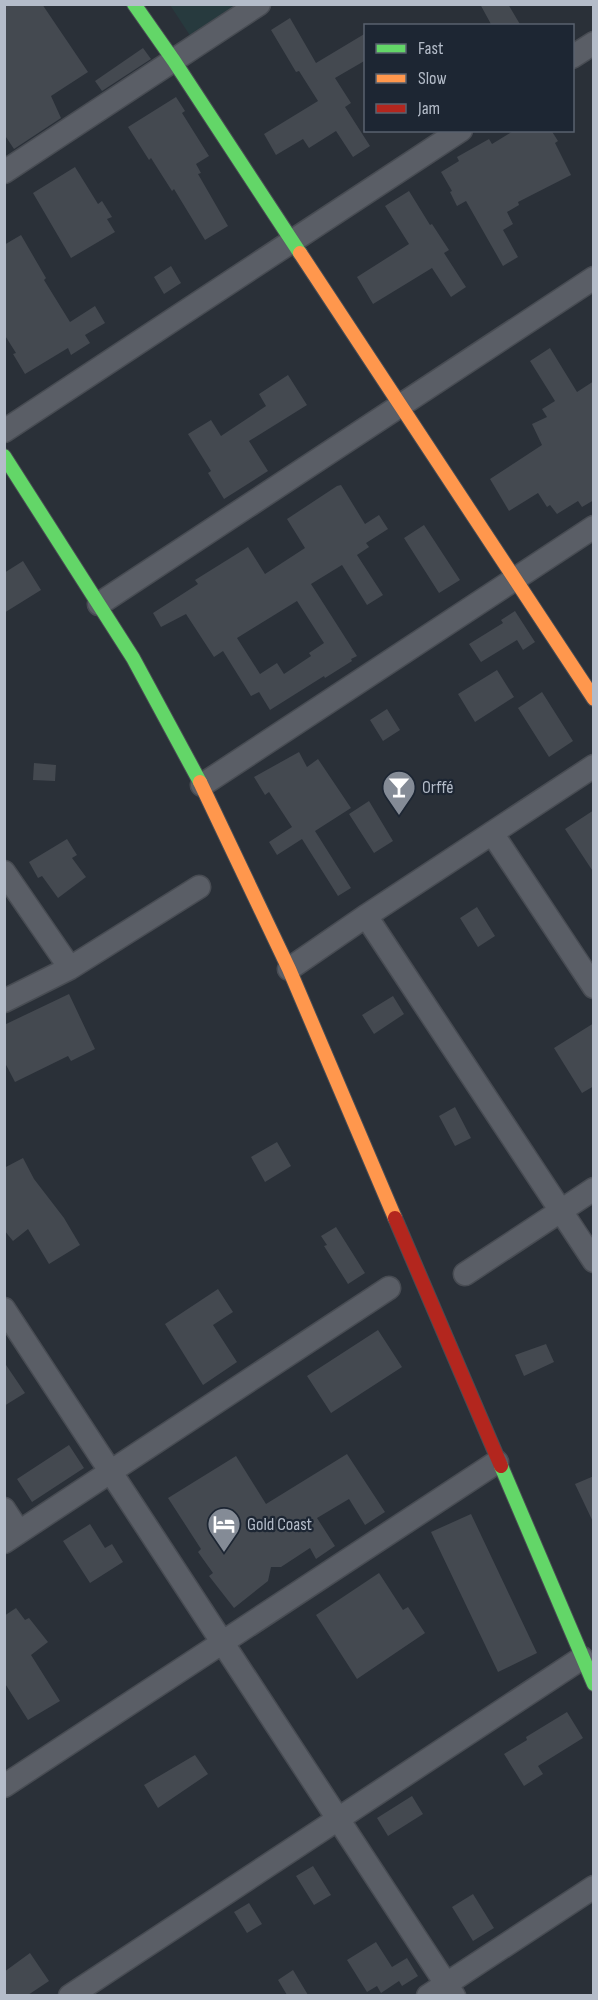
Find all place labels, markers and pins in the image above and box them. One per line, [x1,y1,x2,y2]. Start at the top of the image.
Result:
bar icon: Orffé [381,769,417,816]
place label: Orffé [422,777,453,798]
hotel icon: Gold Coast [206,1506,242,1553]
place label: Gold Coast [247,1514,313,1535]

